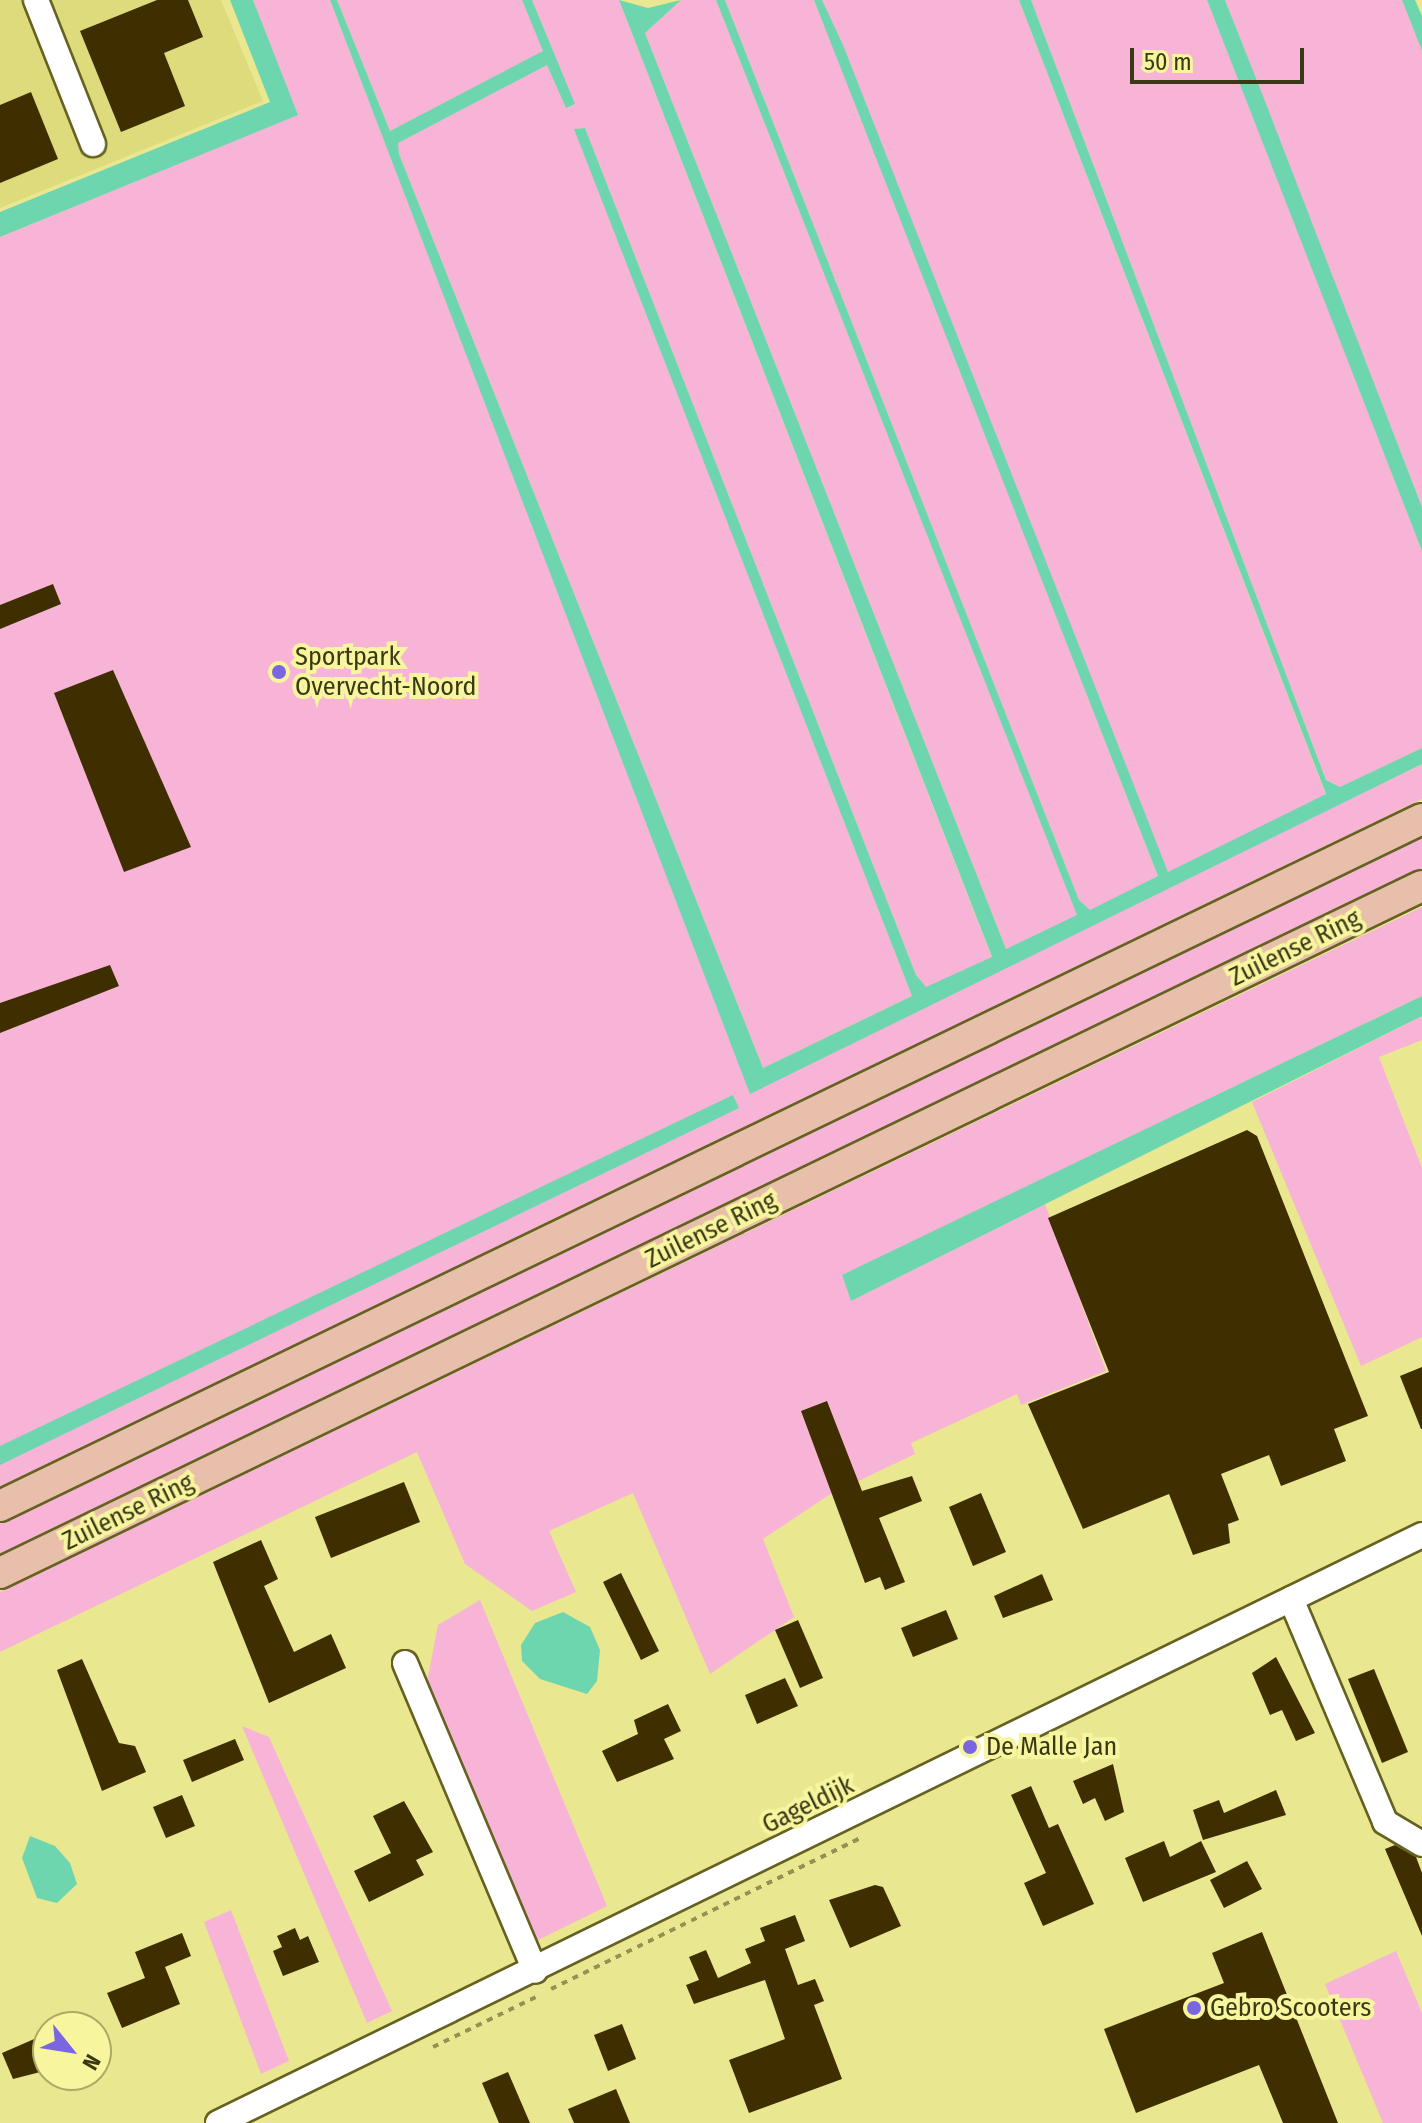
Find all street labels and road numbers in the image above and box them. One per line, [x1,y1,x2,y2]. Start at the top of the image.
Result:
street label: Zuilense Ring [1224,903,1366,993]
street label: Zuilense Ring [640,1185,782,1275]
street label: Zuilense Ring [57,1467,199,1557]
street label: Gageldijk [757,1770,859,1840]

